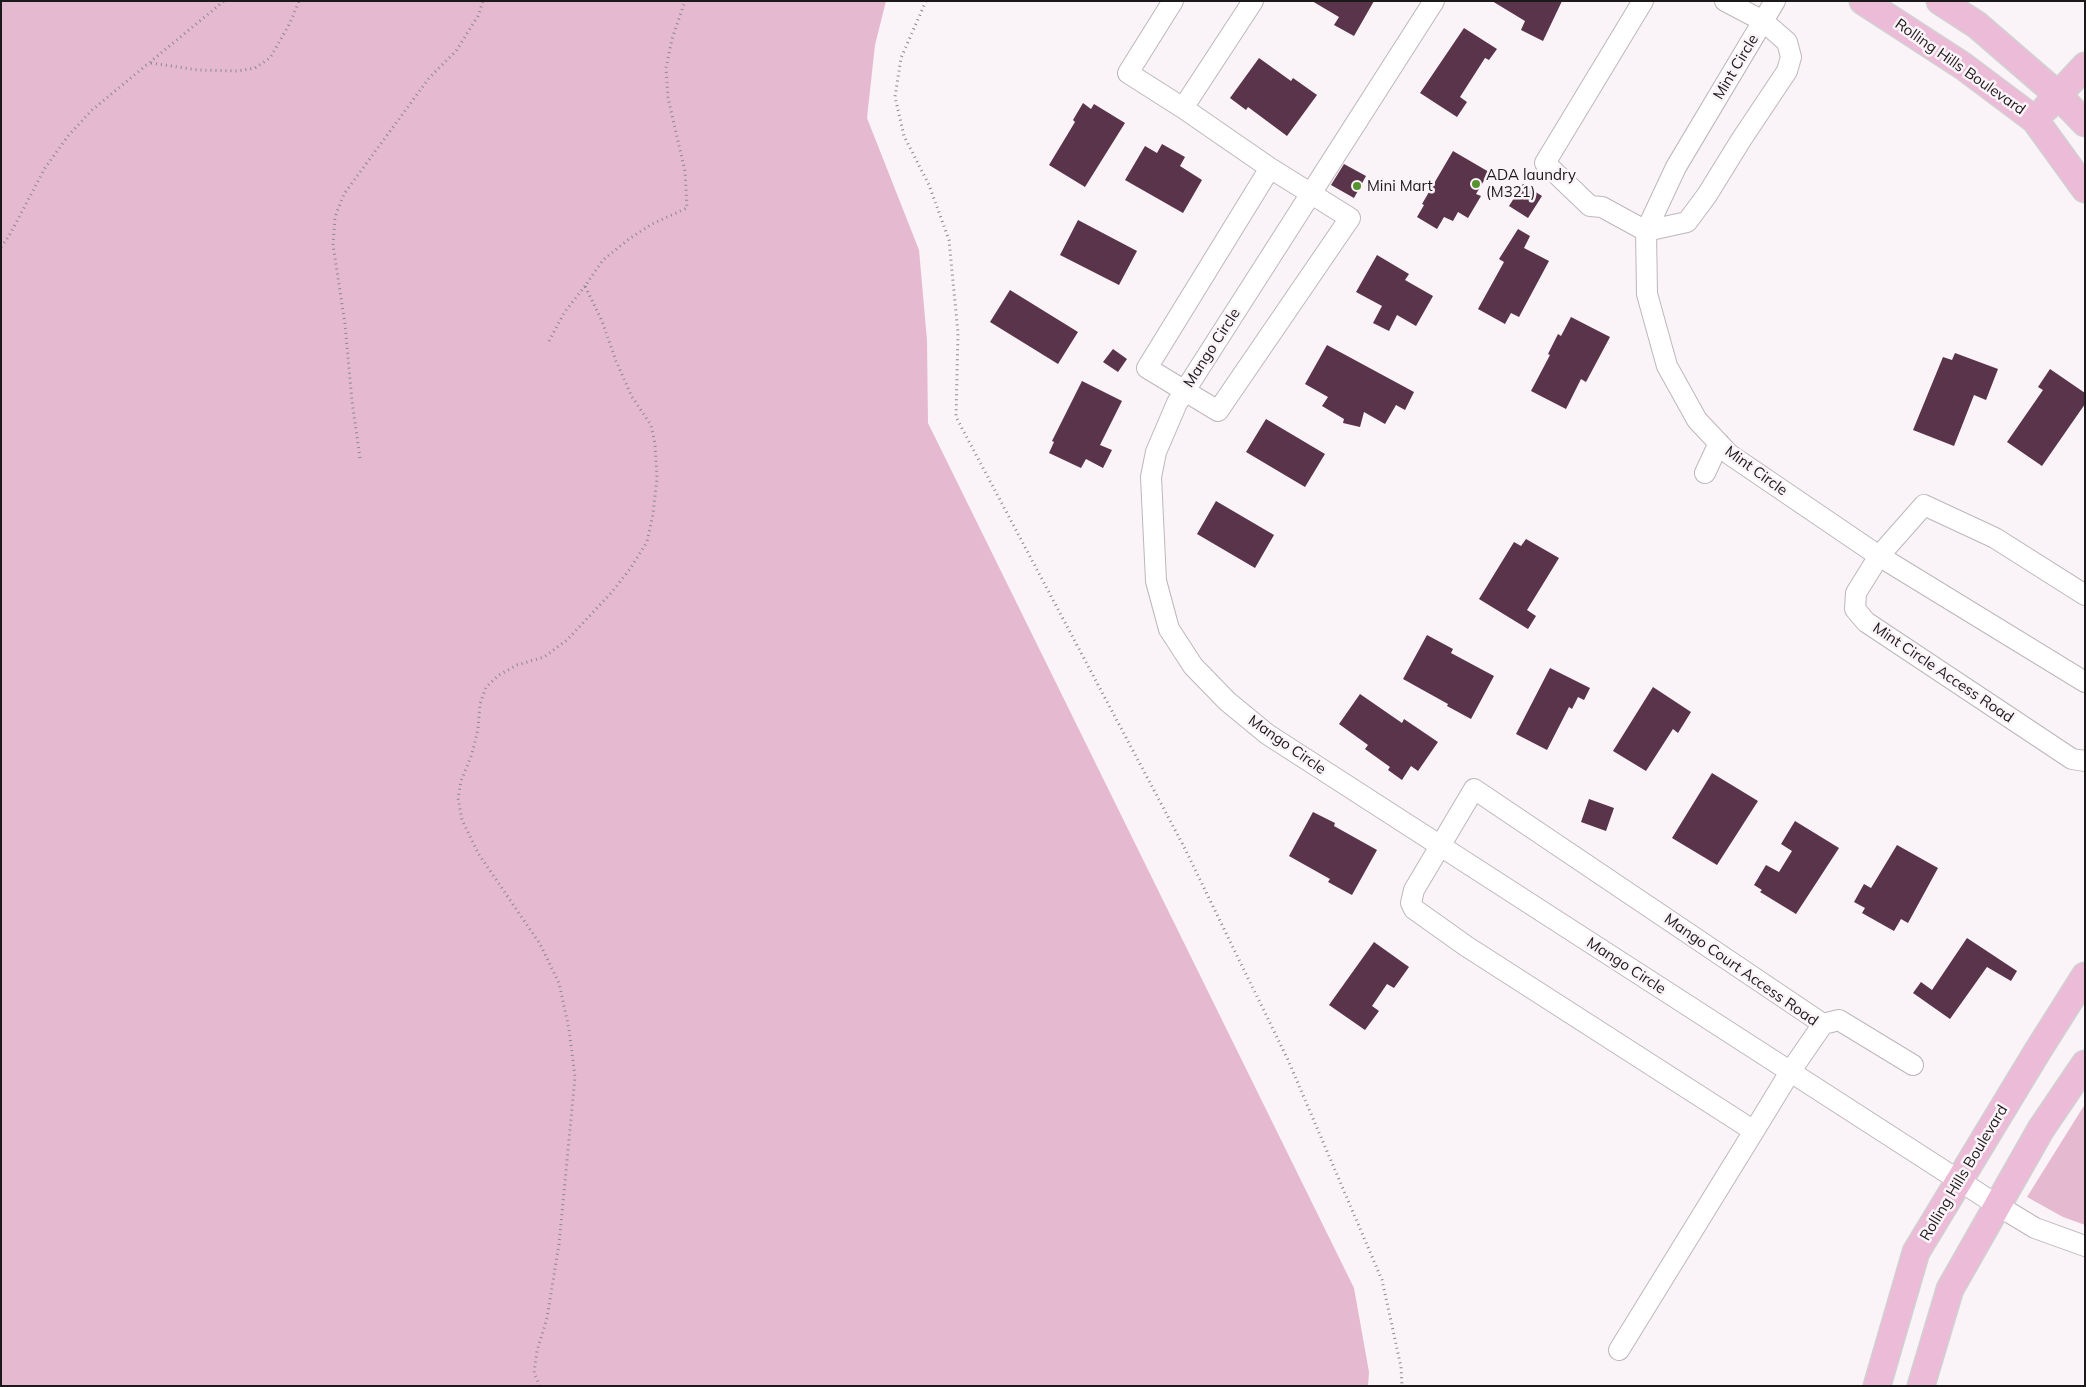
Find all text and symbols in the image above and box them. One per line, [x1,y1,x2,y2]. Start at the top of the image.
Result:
street label: Rolling Hills Boulevard [1891,15,2029,119]
street label: Mint Circle [1710,31,1762,103]
place label: ADA laundry (M321) [1486,166,1576,201]
place label: Mini Mart [1367,177,1433,195]
marker: ADA laundry (M321) [1470,178,1482,190]
marker: Mini Mart [1351,180,1363,192]
street label: Mango Circle [1180,305,1244,391]
street label: Mint Circle [1721,442,1791,500]
street label: Mint Circle Access Road [1869,619,2017,727]
street label: Mango Circle [1245,712,1329,778]
street label: Mango Court Access Road [1661,910,1821,1030]
street label: Mango Circle [1583,934,1669,998]
street label: Rolling Hills Boulevard [1916,1102,2012,1244]

